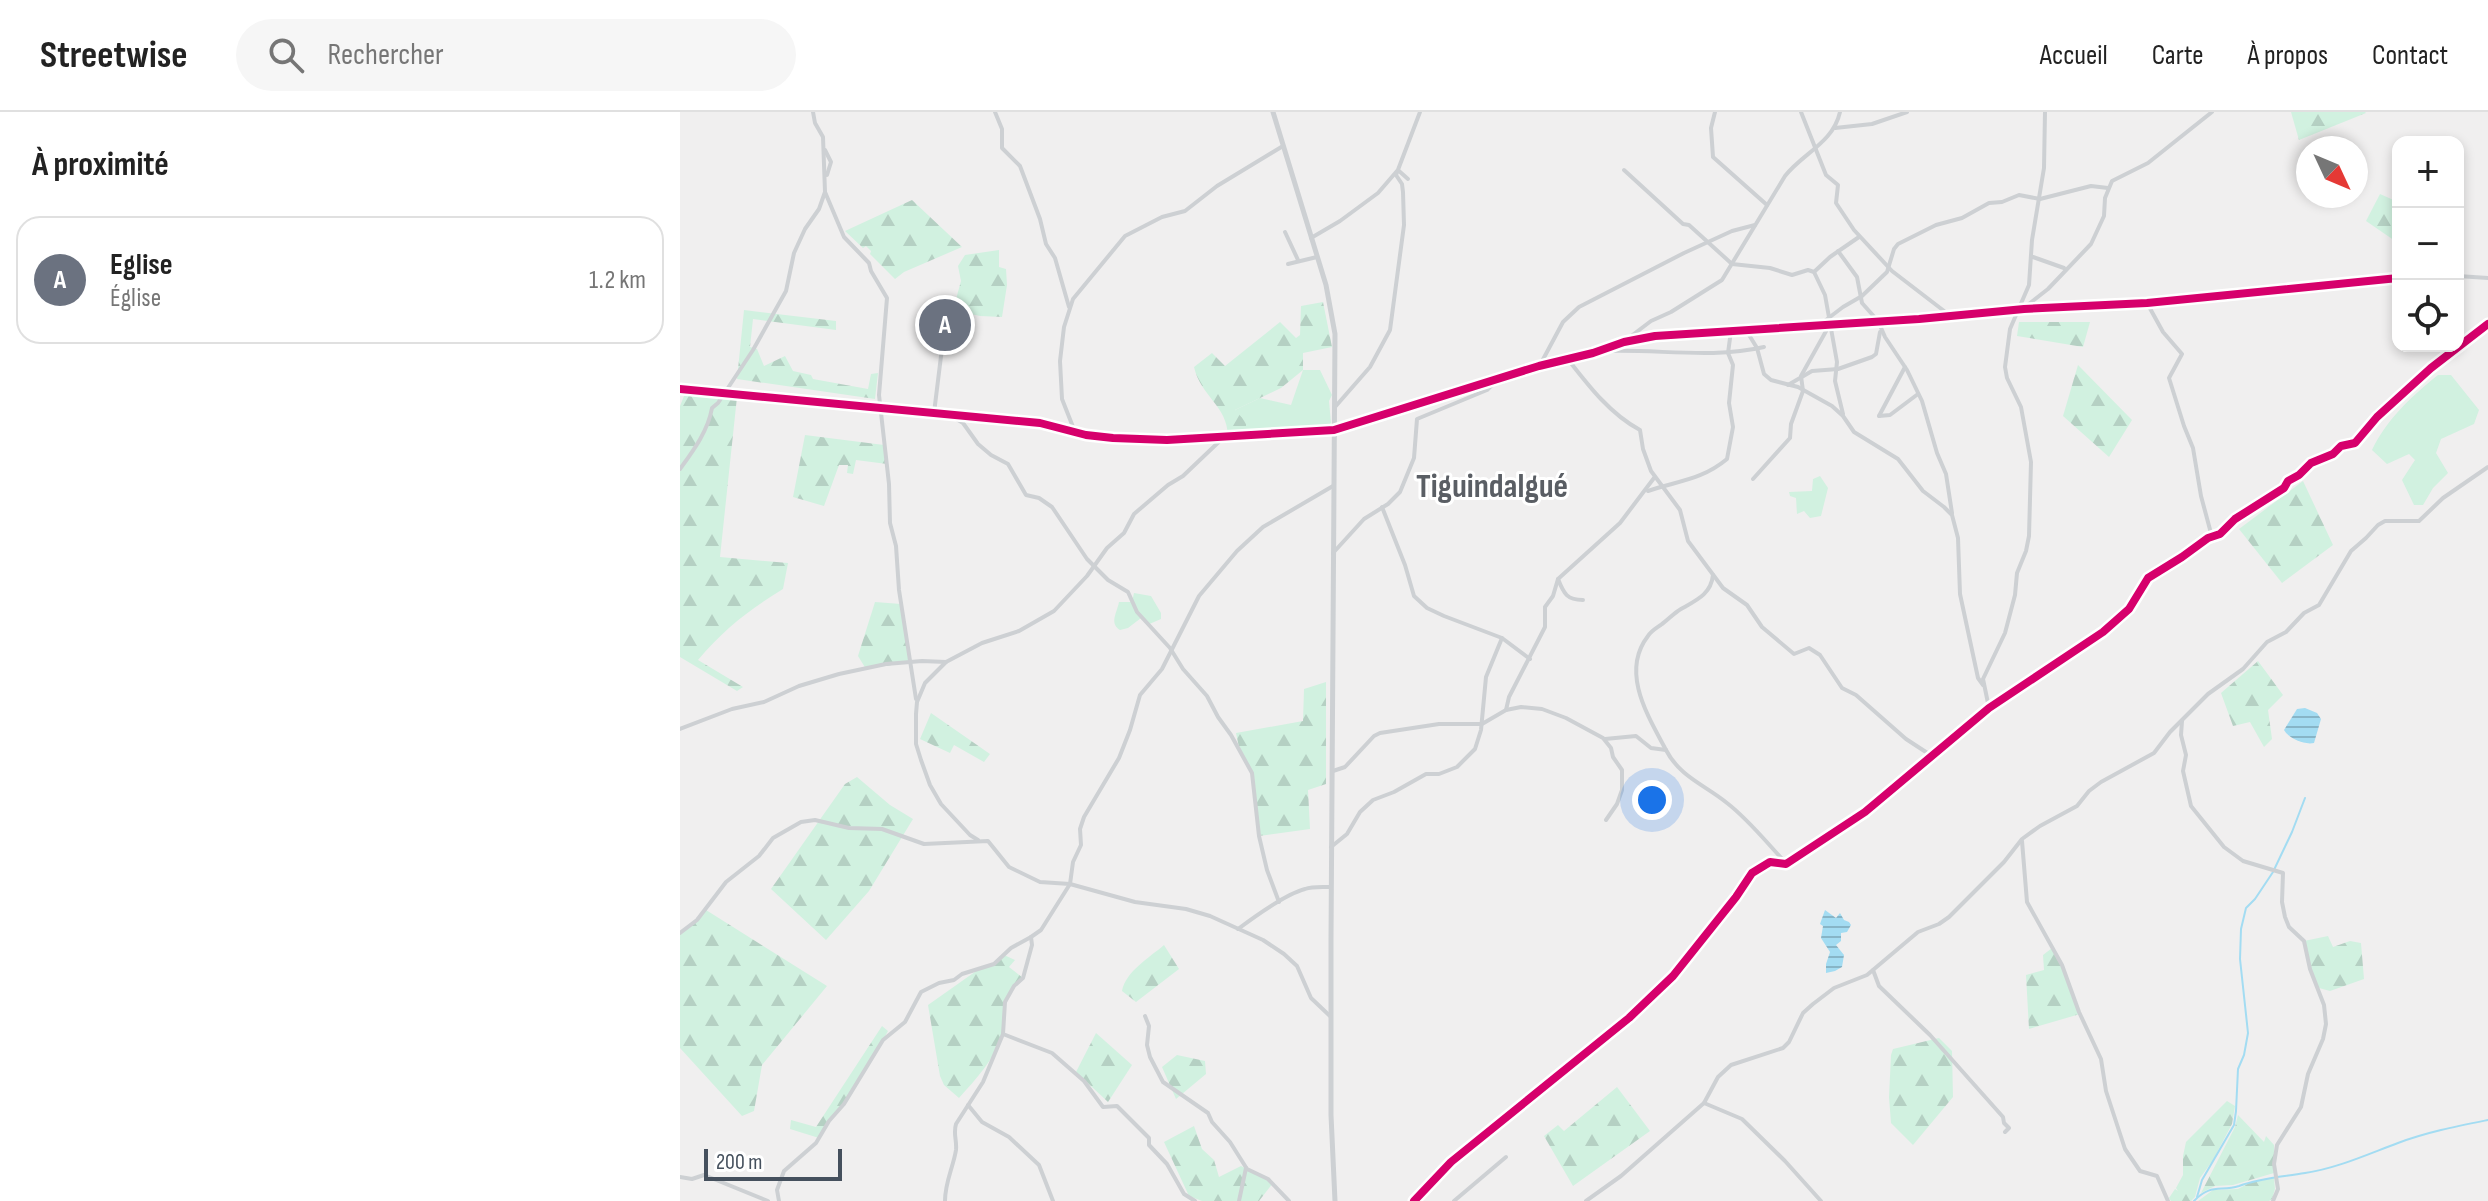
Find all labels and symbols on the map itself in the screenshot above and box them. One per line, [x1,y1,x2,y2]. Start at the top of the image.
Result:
north arrow [2296,136,2368,208]
pin: A [919,295,971,355]
district label: Tiguindalgué [1416,466,1568,507]
your location [1632,780,1672,820]
scale bar [704,1145,842,1181]

